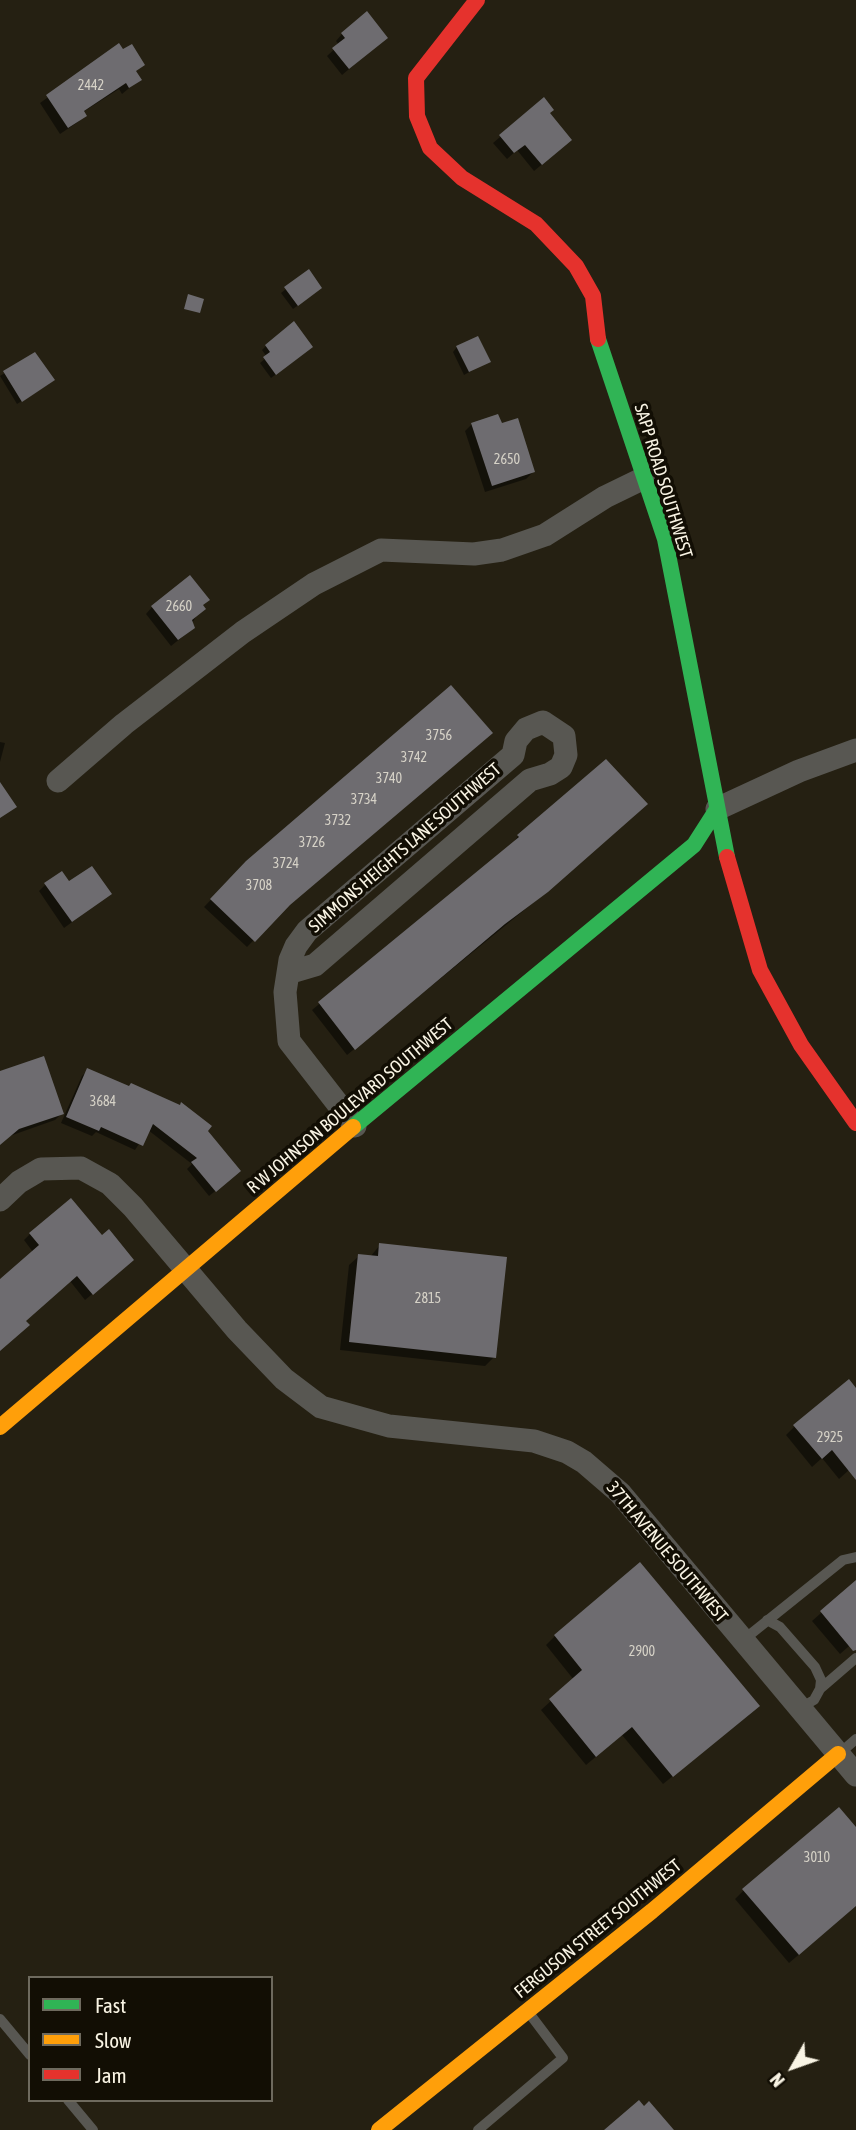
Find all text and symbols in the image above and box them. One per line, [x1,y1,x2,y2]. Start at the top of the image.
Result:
house number: 2442 [78,78,104,94]
street label: SAPP ROAD SOUTHWEST [629,401,697,561]
house number: 2650 [494,452,520,468]
house number: 2660 [166,599,192,615]
house number: 3756 [426,728,452,744]
house number: 3742 [401,750,427,766]
street label: SIMMONS HEIGHTS LANE SOUTHWEST [304,759,506,937]
house number: 3740 [376,771,402,787]
house number: 3734 [351,792,377,808]
house number: 3732 [325,813,351,829]
house number: 3726 [299,835,325,851]
house number: 3724 [273,856,299,872]
house number: 3708 [246,878,272,894]
street label: R W JOHNSON BOULEVARD SOUTHWEST [243,1014,457,1198]
house number: 3684 [90,1094,116,1110]
house number: 2815 [415,1291,441,1307]
house number: 2925 [817,1430,843,1446]
street label: 37TH AVENUE SOUTHWEST [602,1477,732,1627]
house number: 2900 [629,1644,655,1660]
house number: 3010 [804,1850,830,1866]
street label: FERGUSON STREET SOUTHWEST [510,1855,686,2003]
legend [28,1976,273,2102]
text: Fast [95,1993,126,2017]
text: Slow [95,2028,131,2052]
north arrow [758,2032,828,2102]
text: Jam [95,2063,127,2087]
text: N [765,2069,789,2092]

